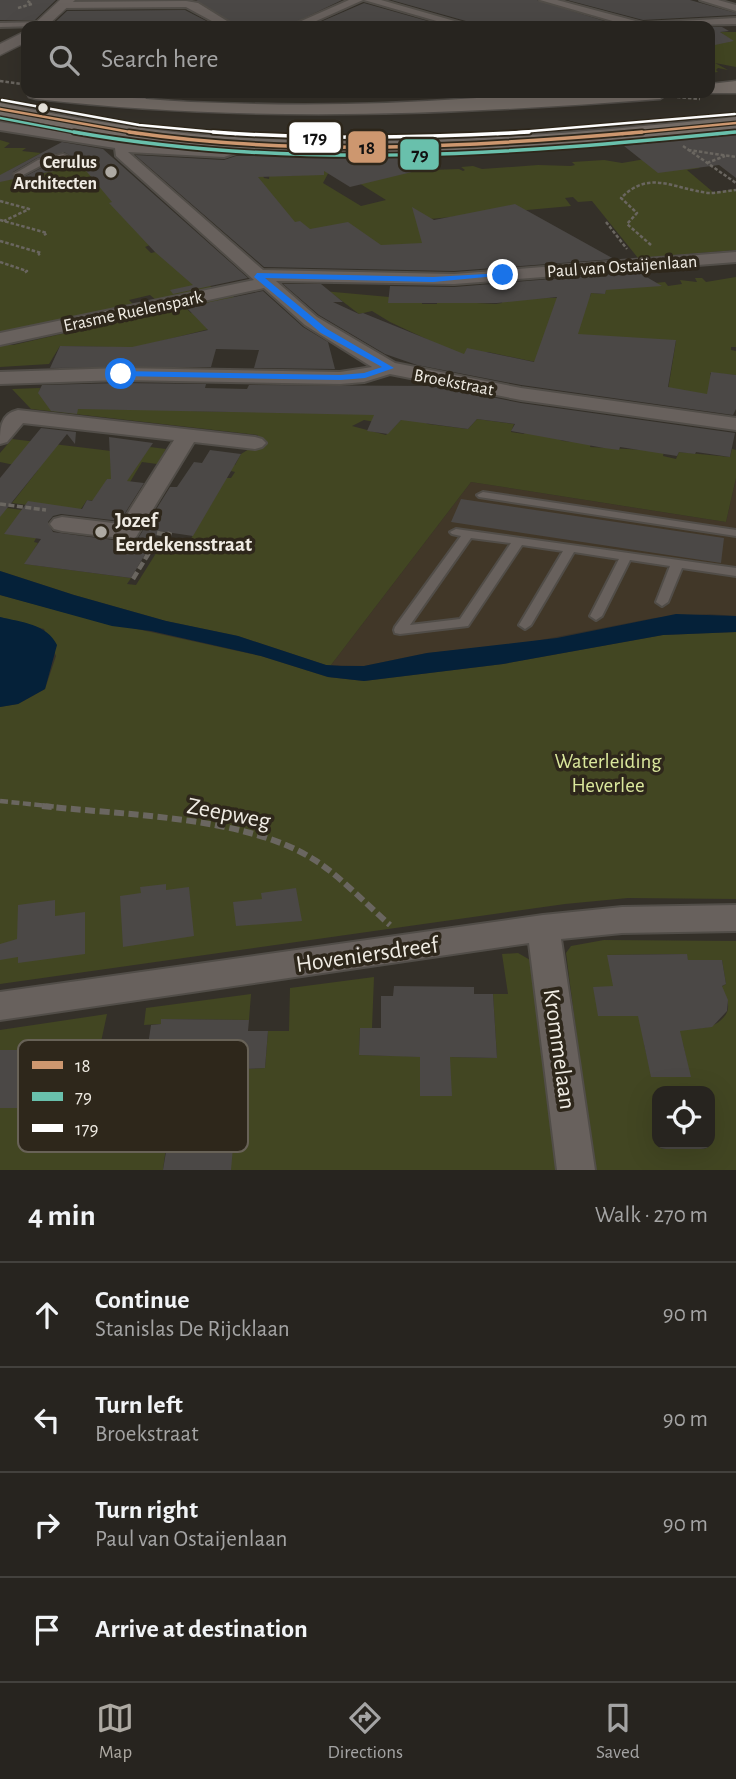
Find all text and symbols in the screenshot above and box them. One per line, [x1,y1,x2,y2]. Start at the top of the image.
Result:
search box [21,21,715,98]
icon: search [45,41,83,79]
text: Search here [101,46,219,72]
unlabelled marker [36,101,50,115]
line badge: 179 [288,121,342,154]
text: 179 [303,129,327,148]
line badge: 18 [347,130,387,164]
line badge: 79 [399,138,440,171]
text: 18 [359,139,375,158]
text: 79 [411,146,429,165]
place label: Cerulus Architecten [14,154,97,193]
marker: Cerulus Architecten [103,164,119,180]
street label: Paul van Ostaijenlaan [546,253,698,281]
route end [487,259,518,290]
street label: Erasme Ruelenspark [62,288,205,336]
route start [105,358,136,389]
street label: Broekstraat [412,366,496,400]
place label: Jozef Eerdekensstraat [115,510,252,555]
marker: Jozef Eerdekensstraat [93,524,109,540]
park label: Waterleiding Heverlee [554,751,662,796]
street label: Zeepweg [185,794,273,834]
street label: Hoveniersdreef [294,933,442,977]
street label: Krommelaan [539,987,579,1111]
legend [18,1040,248,1152]
text: 18 [75,1057,91,1076]
map controls [652,1086,715,1149]
button: locate [652,1086,715,1149]
text: 79 [75,1088,92,1107]
text: 179 [75,1120,98,1139]
text: 4 min [28,1201,96,1231]
text: Walk · 270 m [595,1204,708,1227]
text: Continue [95,1287,190,1313]
icon: ahead [28,1296,66,1334]
text: 90 m [663,1303,708,1326]
text: Stanislas De Rijcklaan [95,1318,290,1341]
text: Turn left [95,1392,183,1418]
icon: left [28,1401,66,1439]
text: 90 m [663,1408,708,1431]
text: Broekstraat [95,1423,199,1446]
text: Turn right [95,1497,198,1523]
icon: right [28,1506,66,1544]
text: 90 m [663,1513,708,1536]
text: Paul van Ostaijenlaan [95,1528,287,1551]
icon: arrive [28,1611,66,1649]
text: Arrive at destination [95,1616,308,1642]
tab: Map [96,1699,134,1764]
tab: Directions [327,1699,403,1764]
tab: Saved [596,1699,640,1764]

